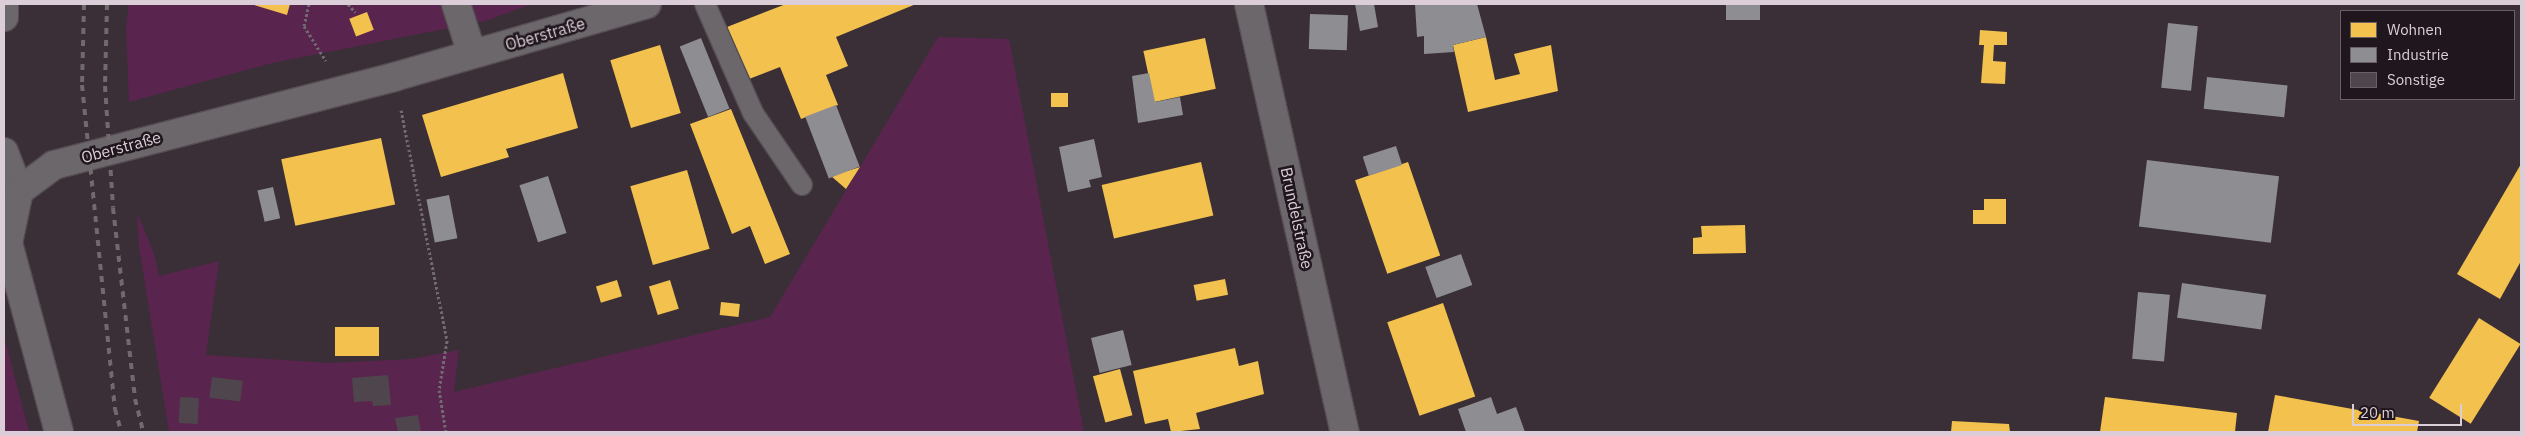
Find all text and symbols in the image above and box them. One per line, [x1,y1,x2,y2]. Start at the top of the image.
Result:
legend [2340,10,2515,100]
street label: Oberstraße [503,13,587,55]
text: Wohnen [2387,20,2442,39]
text: Industrie [2387,45,2449,64]
text: Sonstige [2387,70,2445,89]
street label: Oberstraße [79,127,163,167]
street label: Brundelstraße [1277,165,1317,271]
scale bar [2355,394,2465,426]
text: 20 m [2360,403,2395,422]

